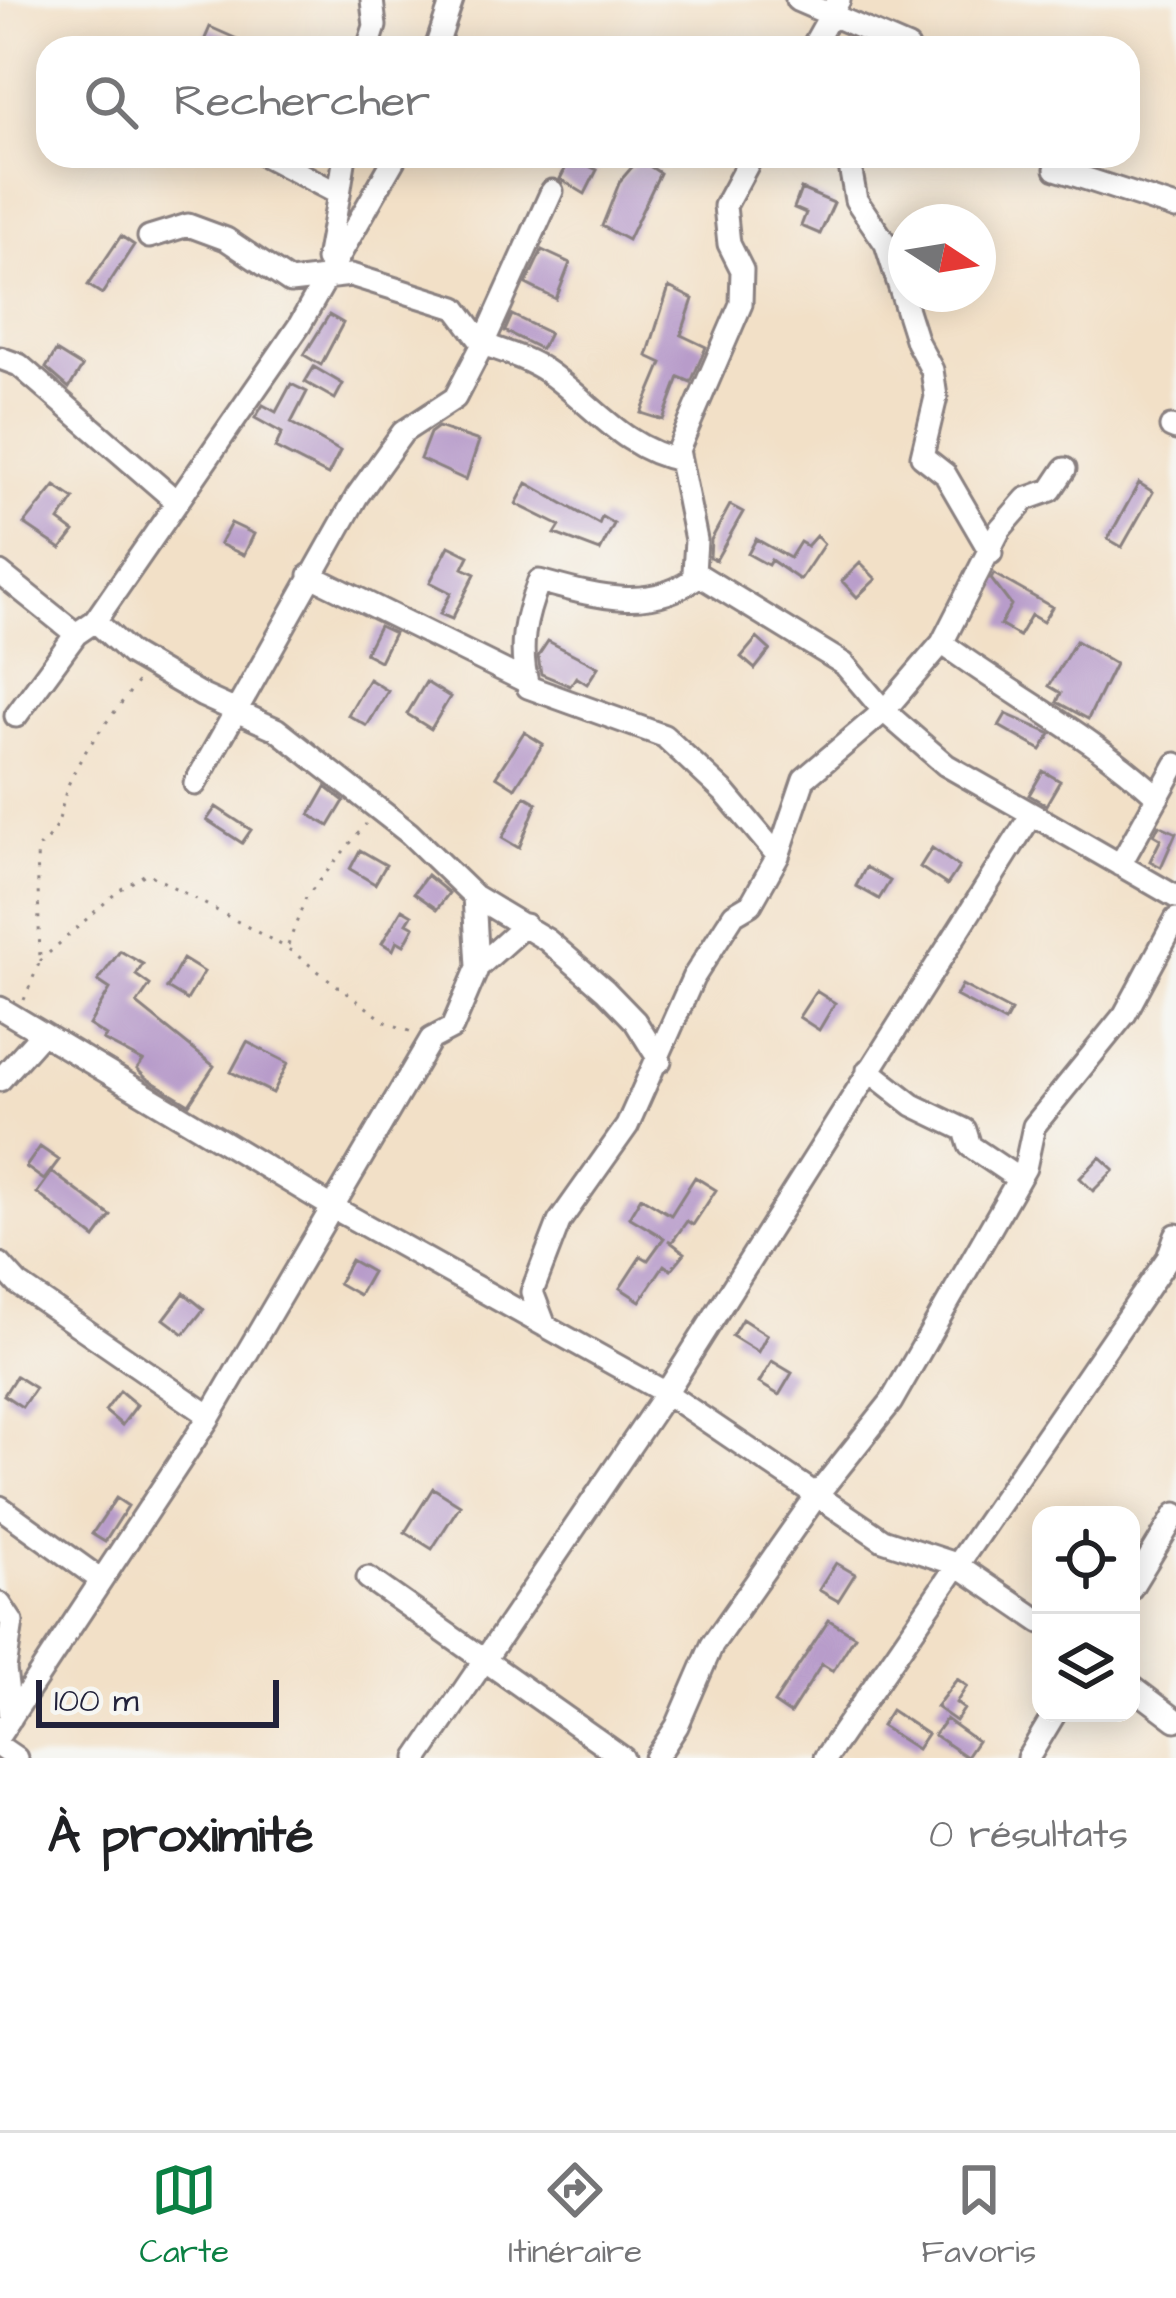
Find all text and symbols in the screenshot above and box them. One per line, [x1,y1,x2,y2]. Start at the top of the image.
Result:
search box [36,36,1140,168]
icon: search [78,69,144,135]
text: Rechercher [174,71,430,133]
north arrow [888,204,996,312]
map controls [1032,1506,1140,1722]
button: locate [1032,1506,1140,1614]
button: layers [1032,1614,1140,1722]
scale bar [36,1674,279,1727]
text: 100 m [54,1678,139,1724]
text: À proximité [48,1801,314,1872]
text: 0 résultats [929,1809,1128,1863]
tab: Carte [140,2157,229,2275]
tab: Itinéraire [508,2157,642,2275]
tab: Favoris [921,2157,1036,2275]

